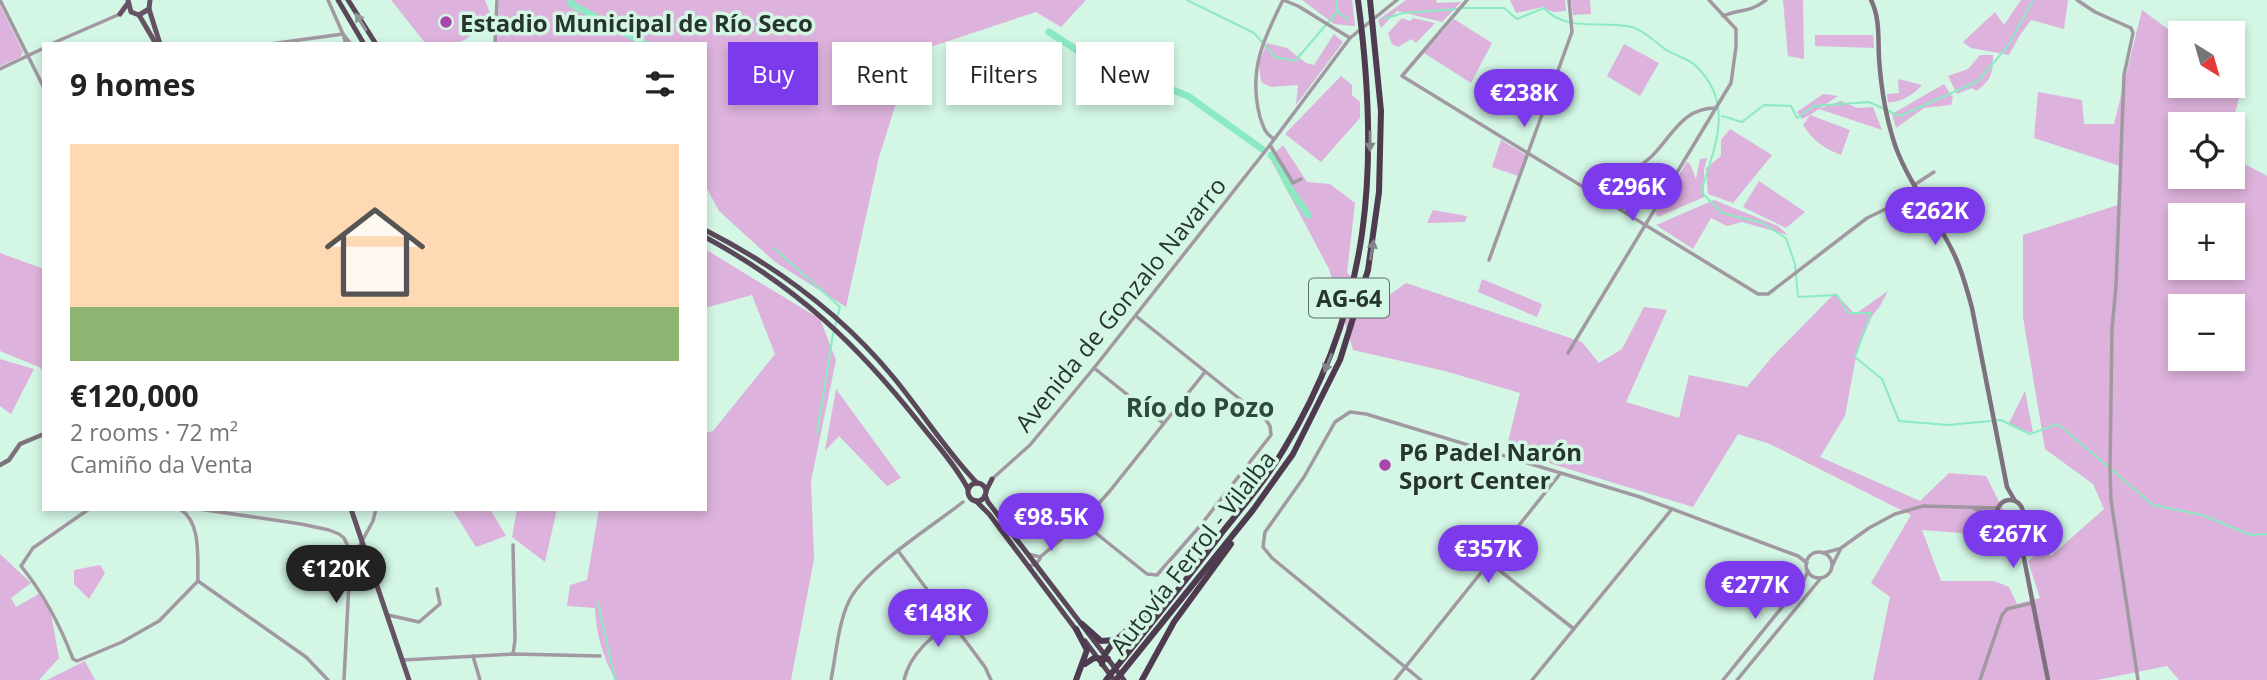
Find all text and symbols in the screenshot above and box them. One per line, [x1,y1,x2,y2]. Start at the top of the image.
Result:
place label: Estadio Municipal de Río Seco [460,6,813,39]
one-way arrow [355,13,368,32]
marker: Estadio Municipal de Río Seco [438,14,454,30]
north arrow [2168,21,2245,98]
map controls [2168,21,2245,371]
chip: Buy [728,42,818,105]
chip: Rent [832,42,932,105]
chip: Filters [946,42,1062,105]
chip: New [1076,42,1174,105]
text: 9 homes [70,64,195,105]
icon: filters [641,65,679,103]
pin: €238K [1475,69,1573,129]
text: €238K [1490,76,1558,108]
button: locate [2168,112,2245,189]
one-way arrow [1364,130,1376,152]
pin: €296K [1583,164,1681,223]
street label: Avenida de Gonzalo Navarro [1007,170,1233,438]
text: €296K [1598,170,1666,202]
pin: €262K [1886,188,1984,247]
icon: home [312,189,438,315]
text: €262K [1901,194,1969,226]
button: + [2168,203,2245,280]
one-way arrow [1367,239,1378,261]
road number: AG-64 [1309,278,1389,318]
button: − [2168,294,2245,371]
one-way arrow [1322,353,1333,374]
text: €120,000 [70,375,199,416]
district label: Río do Pozo [1126,389,1274,425]
text: 2 rooms · 72 m² [70,416,238,448]
place label: P6 Padel Narón Sport Center [1399,435,1582,496]
street label: Autovía Ferrol - Vilalba [1102,443,1282,661]
text: Camiño da Venta [70,448,253,480]
marker: P6 Padel Narón Sport Center [1377,457,1393,473]
pin: €98.5K [994,494,1108,553]
text: €98.5K [1014,500,1088,532]
pin: €267K [1964,510,2062,570]
text: €267K [1979,517,2047,549]
pin: €357K [1439,526,1537,585]
text: €357K [1454,532,1522,564]
pin: €120K [287,546,385,605]
text: €120K [302,552,370,584]
pin: €277K [1706,562,1804,621]
text: €277K [1721,568,1789,600]
pin: €148K [889,590,987,649]
text: €148K [904,596,972,628]

